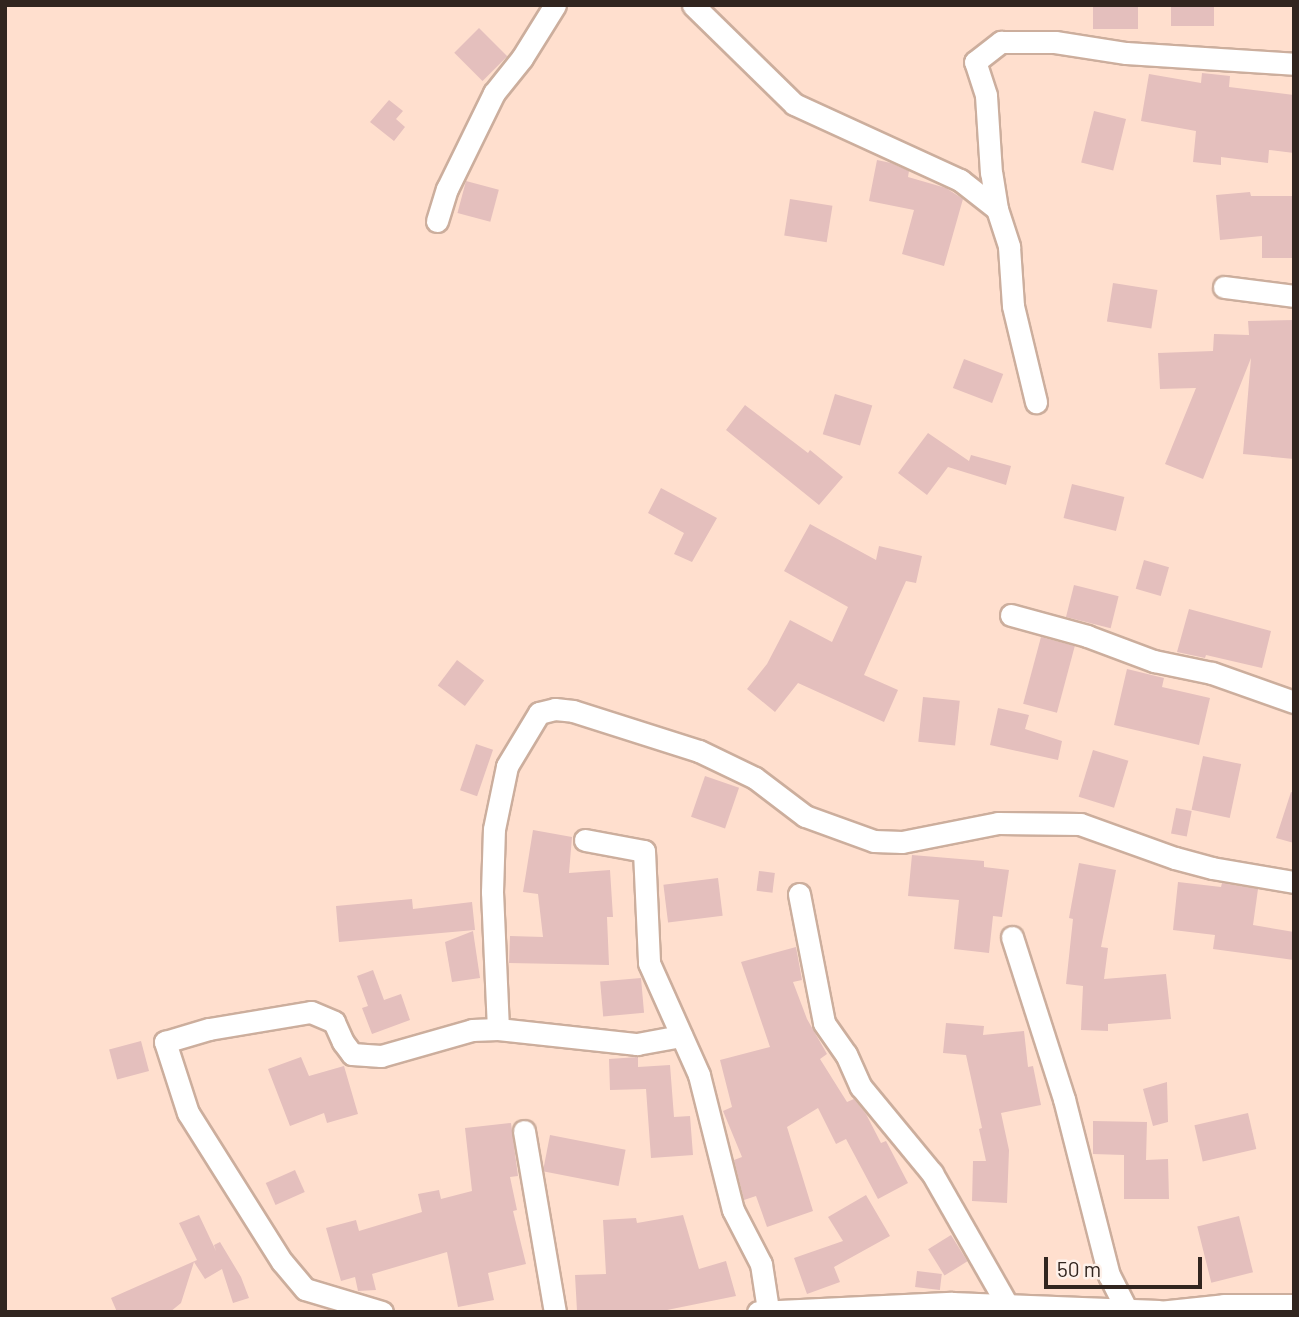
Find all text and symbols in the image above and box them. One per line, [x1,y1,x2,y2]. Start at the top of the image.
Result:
scale bar [1047,1244,1204,1288]
text: 50 m [1057,1256,1101,1281]

